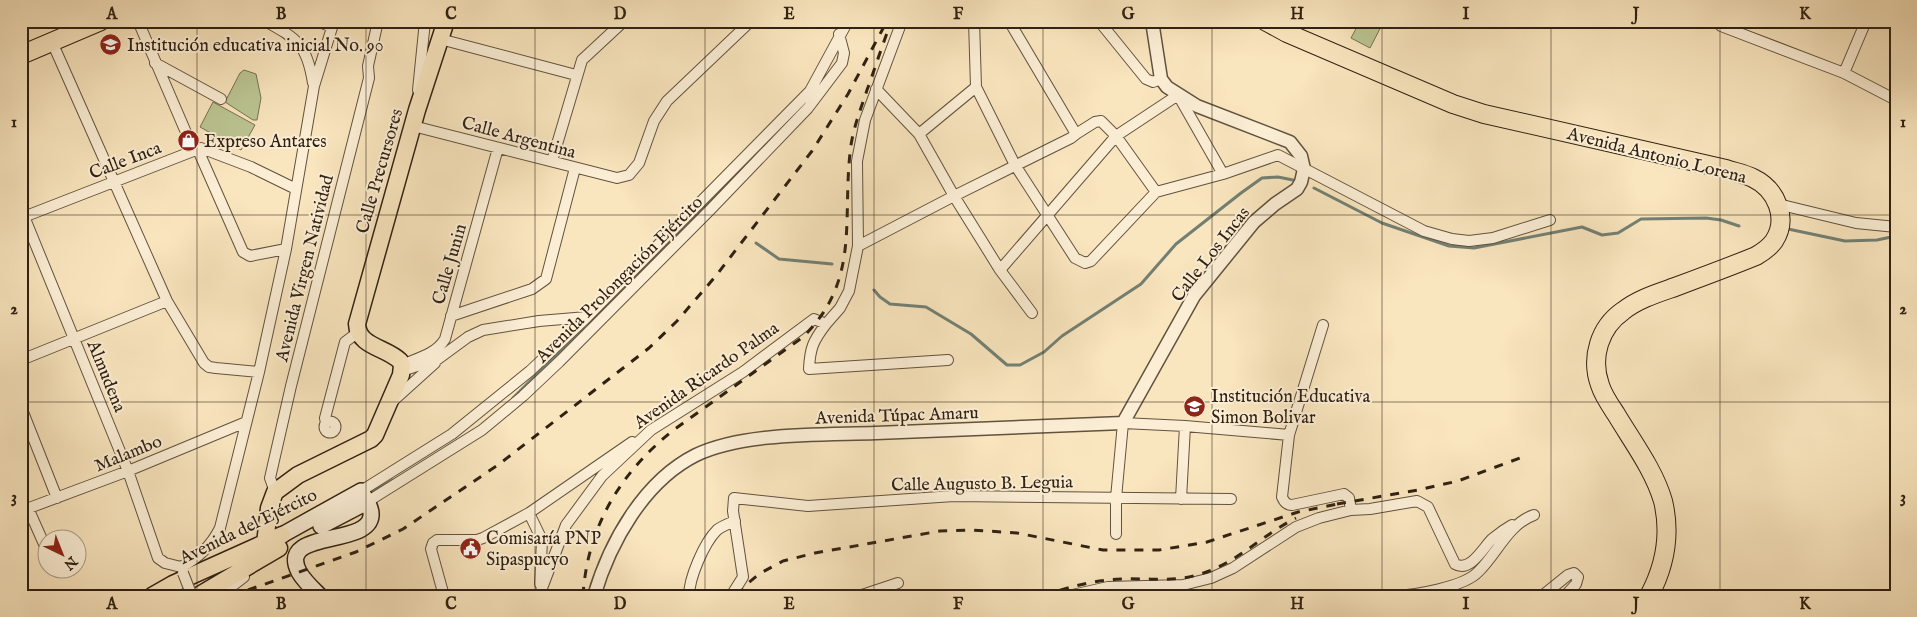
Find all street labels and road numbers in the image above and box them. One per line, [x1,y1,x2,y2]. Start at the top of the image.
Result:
street label: Calle Precursores [352,106,409,236]
street label: Calle Argentina [459,112,578,165]
street label: Avenida Antonio Lorena [1564,123,1749,190]
street label: Calle Inca [86,137,165,186]
street label: Avenida Virgen Natividad [271,172,340,365]
street label: Avenida Prolongación Ejército [531,191,709,369]
street label: Calle Los Incas [1167,203,1256,307]
street label: Calle Junin [428,221,473,307]
street label: Avenida Ricardo Palma [629,317,784,436]
street label: Almudena [80,336,130,416]
street label: Avenida Túpac Amaru [814,402,979,431]
street label: Malambo [92,430,166,478]
street label: Calle Augusto B. Leguia [891,471,1073,498]
street label: Avenida del Ejército [175,484,321,571]

